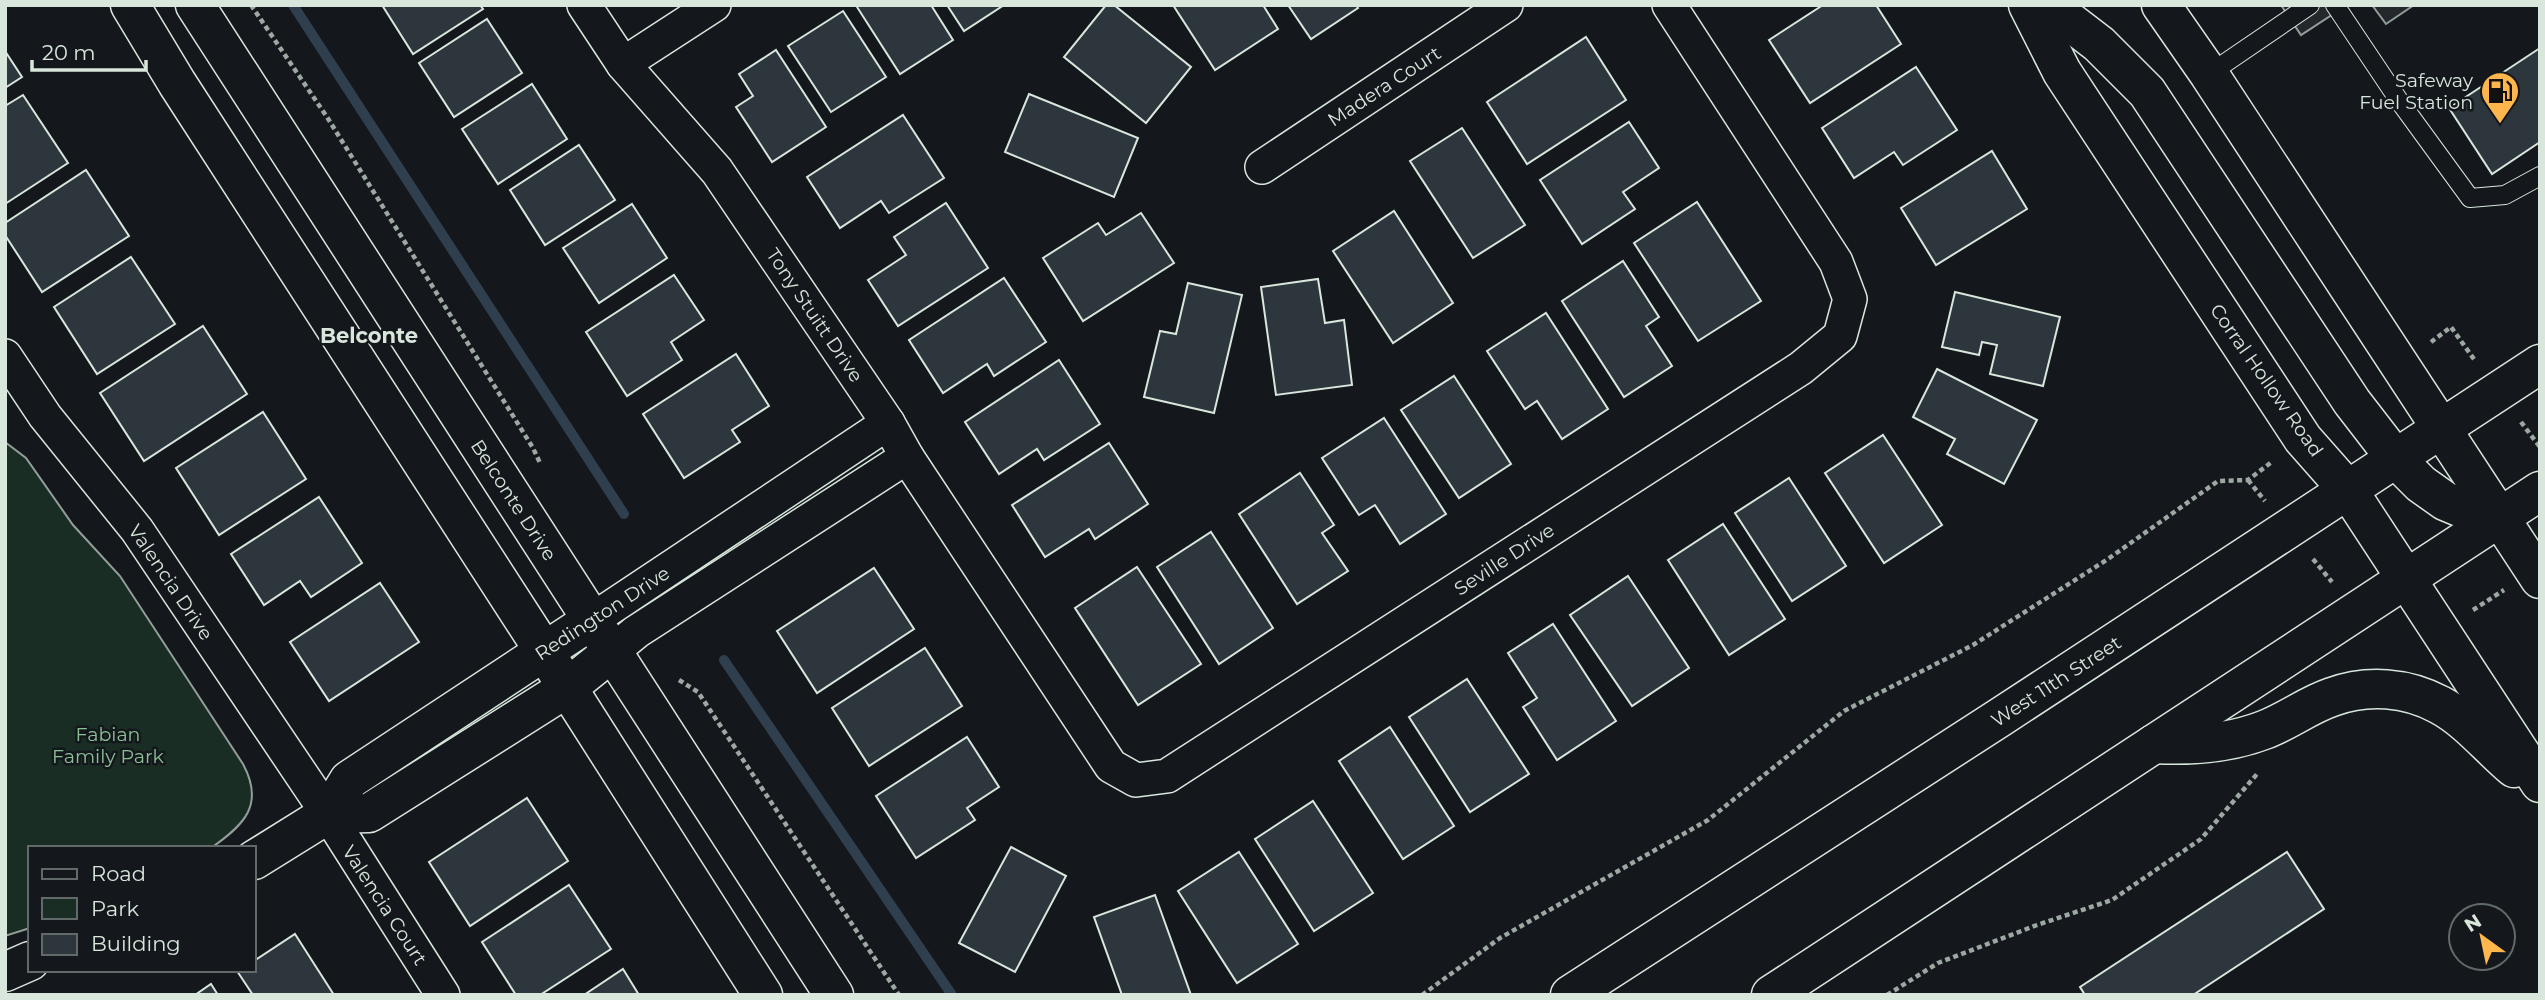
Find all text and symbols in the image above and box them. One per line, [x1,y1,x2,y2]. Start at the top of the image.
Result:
scale bar [32,28,145,72]
text: 20 m [42,40,96,65]
street label: Madera Court [1323,41,1445,131]
place label: Safeway Fuel Station [2359,69,2474,114]
fuel station icon: Safeway Fuel Station [2479,70,2521,125]
street label: Tony Stuitt Drive [761,244,868,387]
street label: Corral Hollow Road [2205,299,2328,461]
district label: Belconte [320,323,418,348]
street label: Belconte Drive [466,435,561,565]
street label: Seville Drive [1450,519,1559,600]
street label: Valencia Drive [123,520,218,644]
street label: Redington Drive [531,561,674,666]
street label: West 11th Street [1987,631,2126,732]
park label: Fabian Family Park [52,723,165,768]
street label: Valencia Court [337,841,432,970]
legend [28,846,256,972]
text: Road [91,861,146,886]
text: Park [91,896,139,921]
north arrow [2447,902,2517,972]
text: N [2460,909,2486,937]
text: Building [91,931,181,956]

